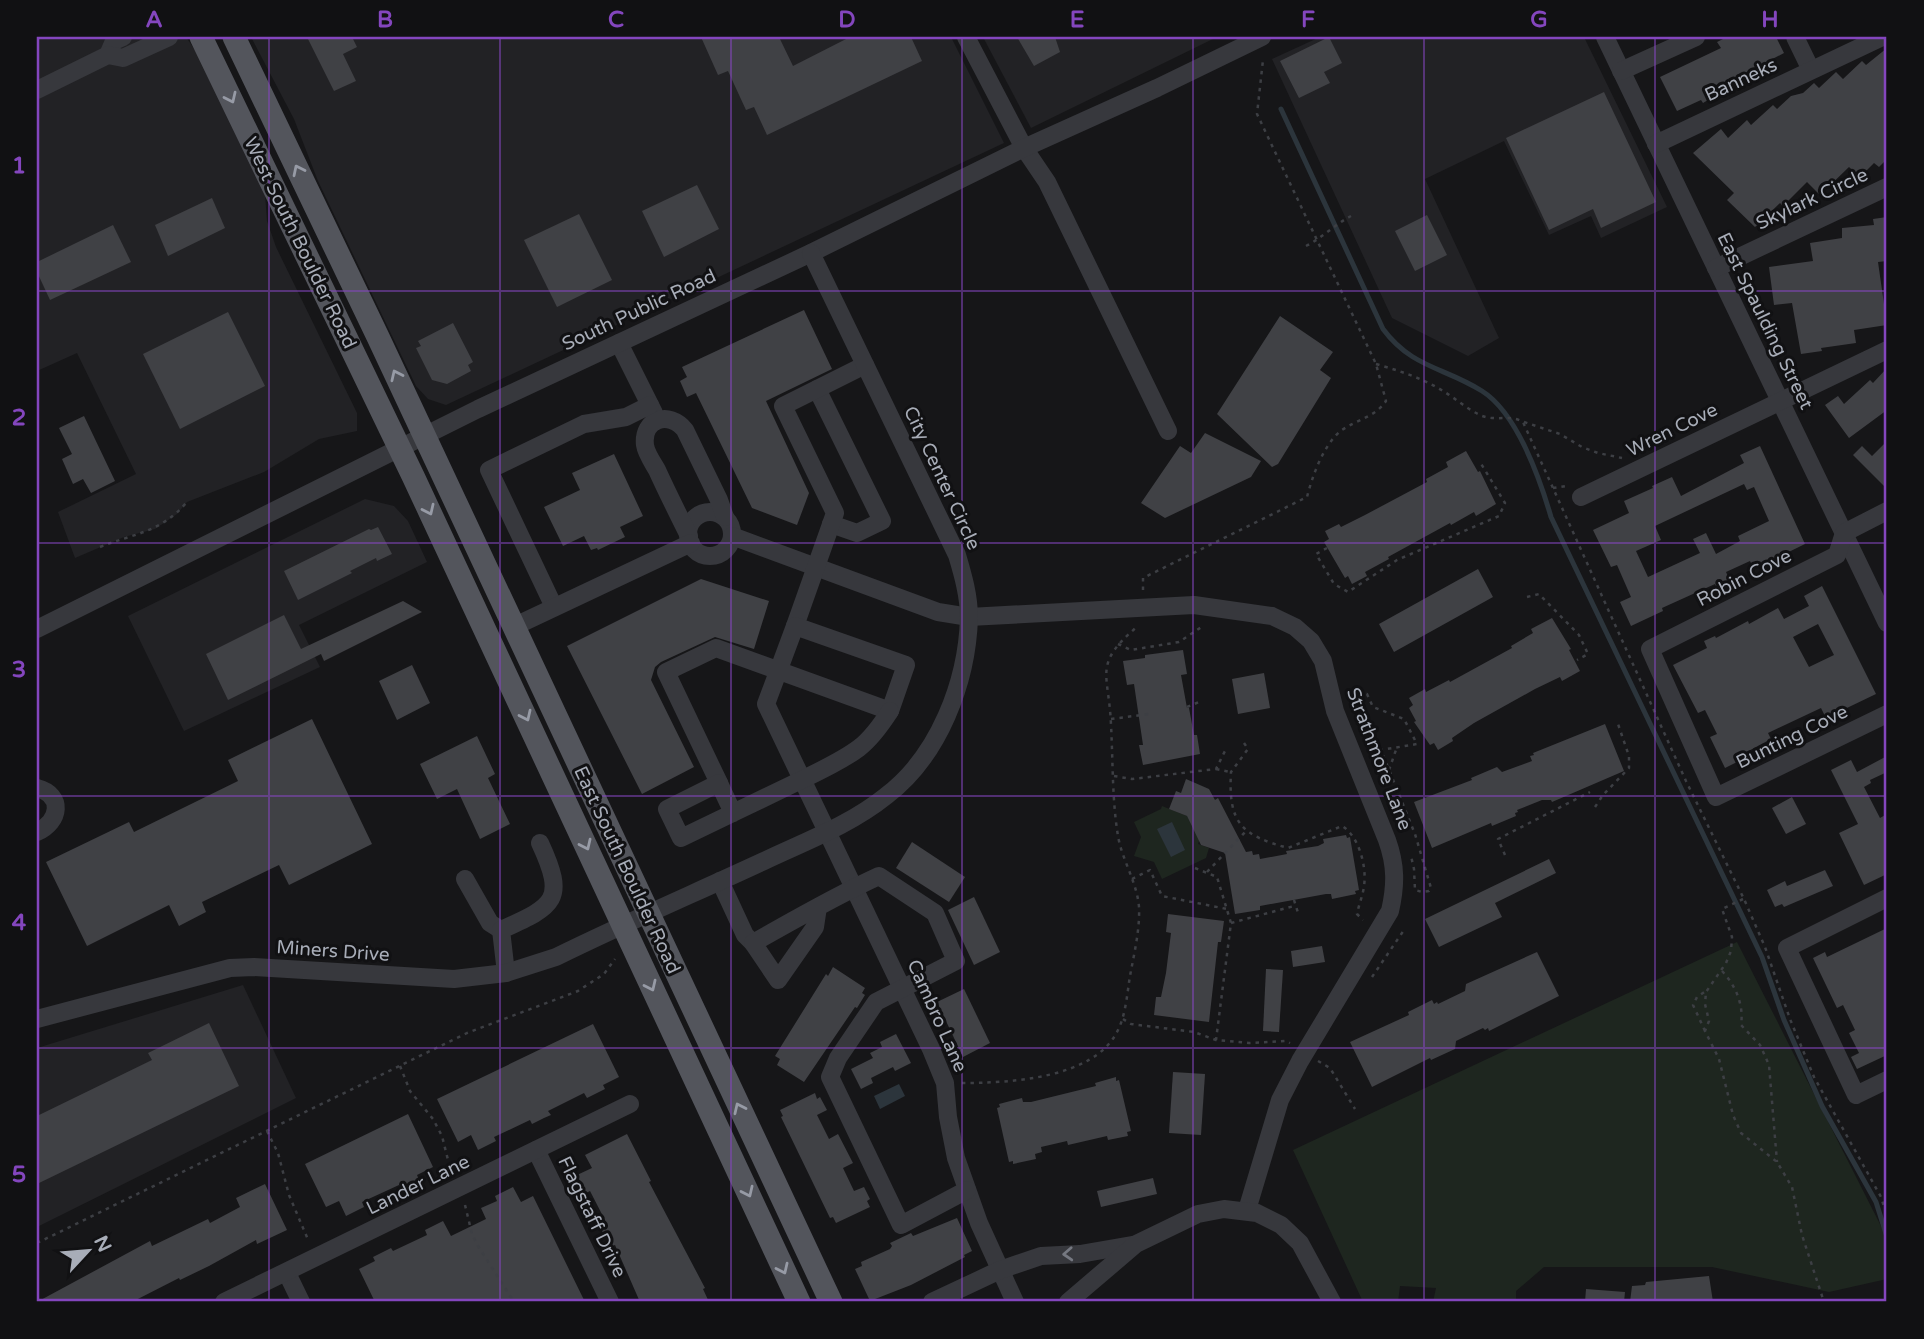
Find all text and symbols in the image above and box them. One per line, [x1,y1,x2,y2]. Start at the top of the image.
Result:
text: A [145,6,163,34]
text: B [377,6,393,34]
text: C [608,6,624,34]
text: D [838,6,856,34]
text: E [1070,6,1084,34]
text: F [1301,6,1315,34]
text: G [1530,6,1548,34]
text: H [1761,6,1779,34]
street label: Banneks [1701,54,1781,106]
one-way arrow [222,91,236,103]
street label: West South Boulder Road [239,134,361,352]
text: 1 [12,152,26,180]
street label: Skylark Circle [1753,164,1871,234]
one-way arrow [292,165,306,177]
street label: East Spaulding Street [1713,229,1817,413]
street label: South Public Road [559,265,719,355]
one-way arrow [390,370,404,382]
street label: Wren Cove [1623,399,1721,461]
street label: City Center Circle [899,403,985,553]
text: 2 [12,404,26,432]
one-way arrow [421,503,435,515]
street label: Robin Cove [1693,545,1795,611]
text: 3 [12,656,26,684]
street label: Strathmore Lane [1342,685,1416,833]
street label: Bunting Cove [1733,700,1851,774]
one-way arrow [517,709,531,721]
street label: East South Boulder Road [569,763,685,977]
one-way arrow [578,838,592,850]
text: 4 [12,909,27,937]
street label: Miners Drive [276,936,390,966]
street label: Cambro Lane [902,956,972,1076]
one-way arrow [643,979,657,991]
one-way arrow [733,1103,747,1115]
street label: Lander Lane [363,1151,473,1219]
street label: Flagstaff Drive [553,1153,631,1281]
text: 5 [12,1161,26,1189]
one-way arrow [740,1185,754,1197]
north arrow [52,1216,122,1286]
text: N [89,1232,116,1256]
one-way arrow [1063,1247,1074,1262]
one-way arrow [775,1262,789,1274]

